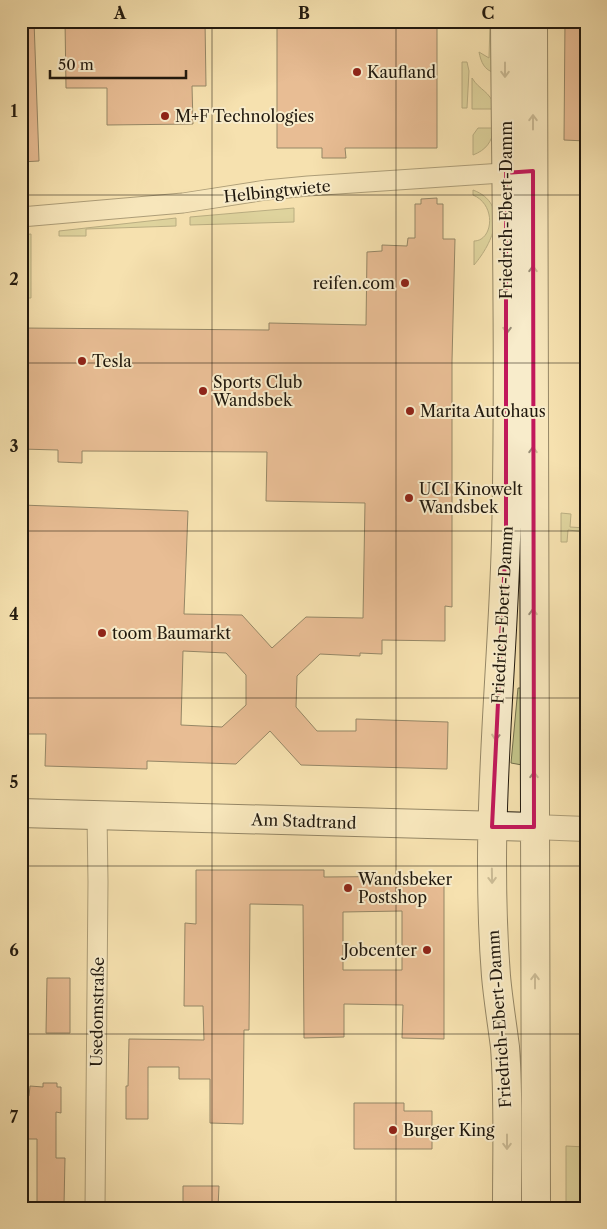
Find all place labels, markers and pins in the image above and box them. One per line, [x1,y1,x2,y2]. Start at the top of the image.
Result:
place label: Kaufland [367,62,436,82]
marker: Kaufland [351,66,363,78]
place label: M+F Technologies [175,106,314,126]
marker: M+F Technologies [159,110,171,122]
place label: reifen.com [313,273,395,293]
marker: reifen.com [399,277,411,289]
place label: Tesla [92,351,132,371]
marker: Tesla [76,355,88,367]
place label: Sports Club Wandsbek [212,372,302,410]
marker: Sports Club Wandsbek [197,385,209,397]
place label: Marita Autohaus [420,401,546,421]
marker: Marita Autohaus [404,405,416,417]
place label: UCI Kinowelt Wandsbek [418,479,523,517]
marker: UCI Kinowelt Wandsbek [403,492,415,504]
place label: toom Baumarkt [112,623,231,643]
marker: toom Baumarkt [96,627,108,639]
place label: Wandsbeker Postshop [357,869,452,907]
marker: Wandsbeker Postshop [342,882,354,894]
place label: Jobcenter [340,940,417,960]
marker: Jobcenter [421,944,433,956]
place label: Burger King [403,1120,495,1140]
marker: Burger King [387,1124,399,1136]

